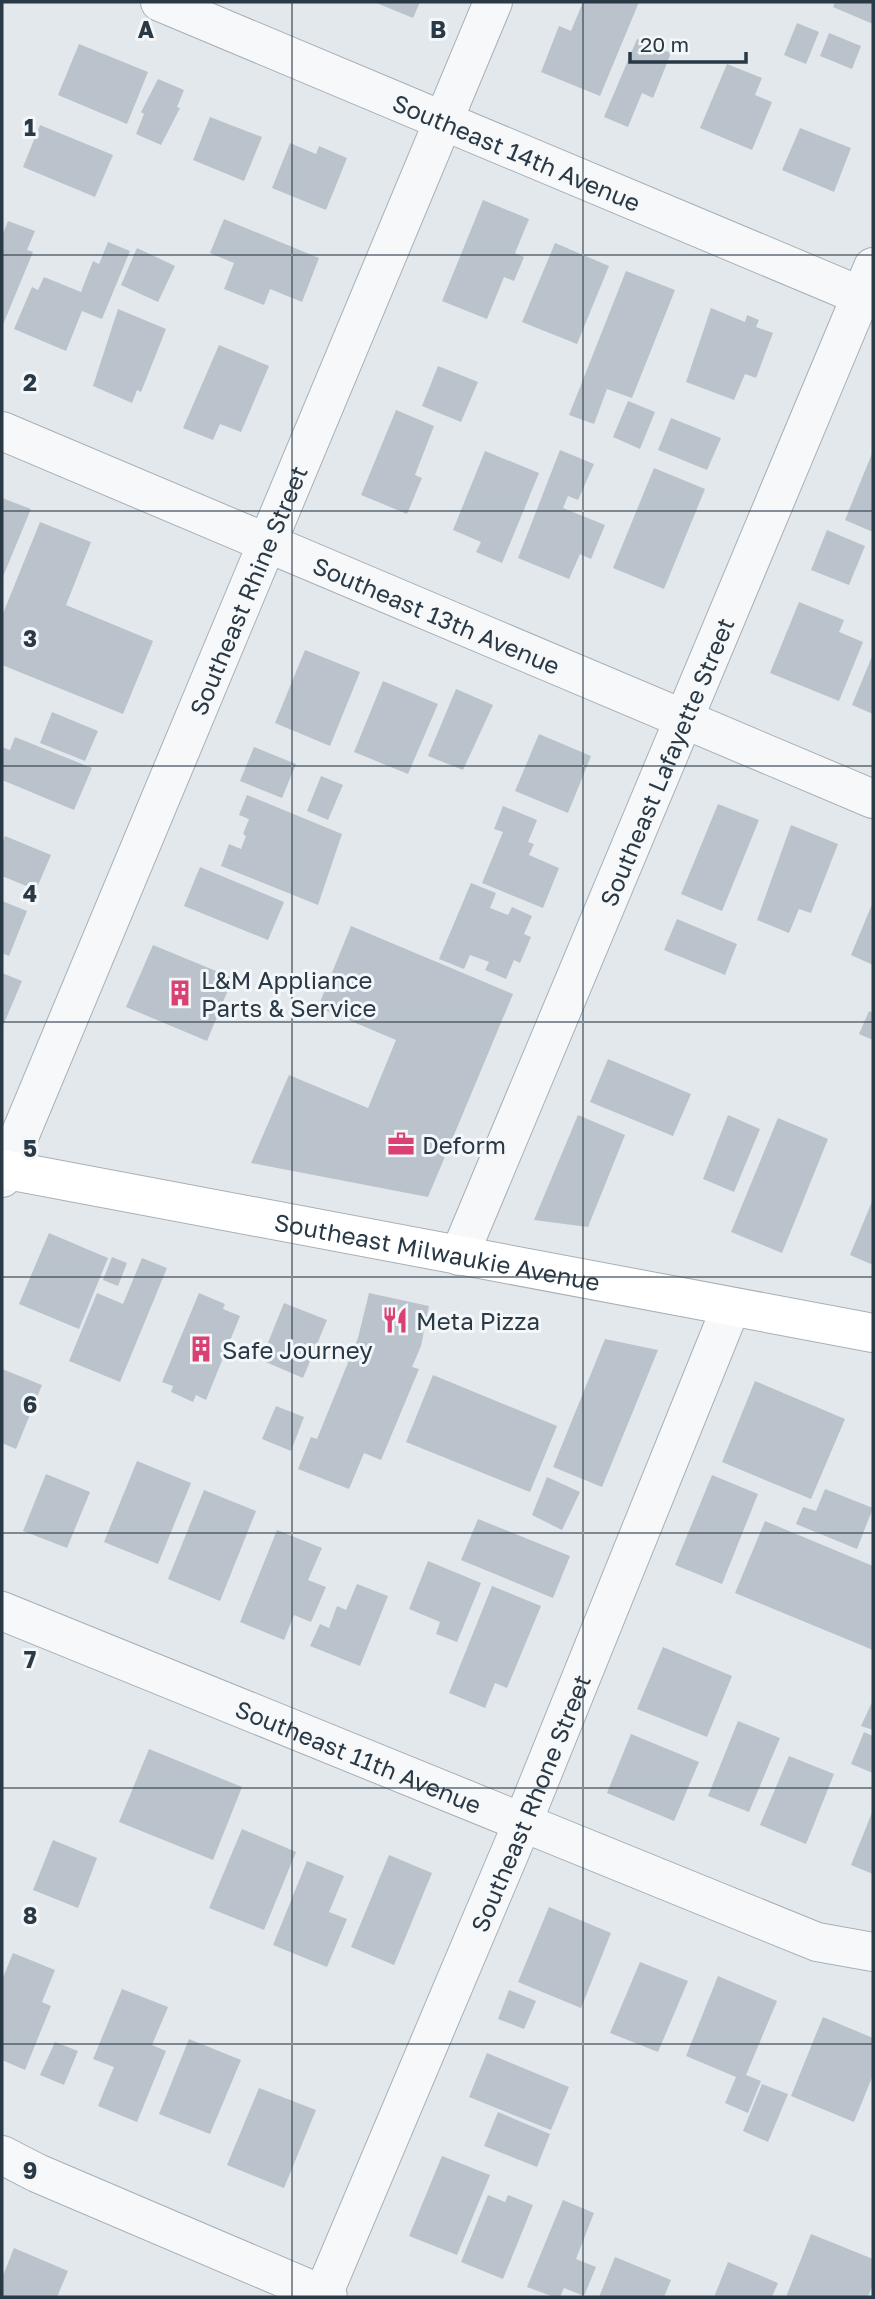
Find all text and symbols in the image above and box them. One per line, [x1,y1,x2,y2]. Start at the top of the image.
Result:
text: A [138,15,155,43]
text: B [430,15,446,43]
scale bar [630,21,746,65]
text: 20 m [640,31,689,57]
street label: Southeast 14th Avenue [389,87,645,216]
text: 1 [24,113,36,141]
text: 2 [23,368,37,396]
street label: Southeast Rhine Street [182,461,312,719]
street label: Southeast 13th Avenue [309,550,565,680]
street label: Southeast Lafayette Street [593,613,739,910]
text: 3 [23,624,37,652]
text: 4 [23,879,37,907]
place label: L&M Appliance Parts & Service [201,965,377,1022]
building icon: L&M Appliance Parts & Service [165,978,195,1008]
office icon: Deform [386,1129,416,1159]
place label: Deform [422,1130,506,1159]
text: 5 [23,1134,37,1162]
street label: Southeast Milwaukie Avenue [272,1206,603,1296]
restaurant icon: Meta Pizza [380,1305,410,1335]
place label: Meta Pizza [416,1306,540,1335]
building icon: Safe Journey [186,1334,216,1364]
place label: Safe Journey [222,1335,373,1364]
text: 6 [23,1390,37,1418]
text: 7 [24,1645,36,1673]
street label: Southeast Rhone Street [464,1670,596,1936]
street label: Southeast 11th Avenue [231,1693,486,1819]
text: 8 [23,1901,37,1929]
text: 9 [23,2156,37,2184]

